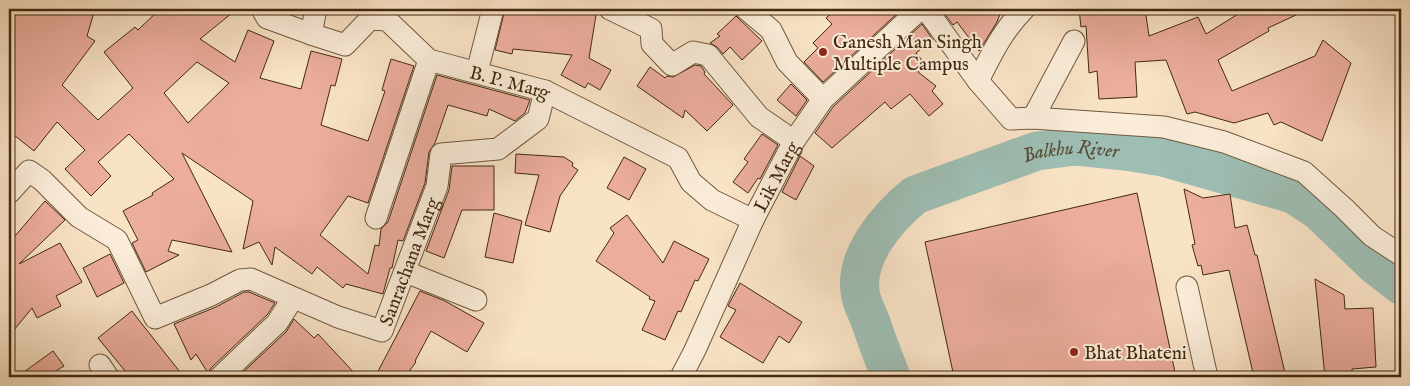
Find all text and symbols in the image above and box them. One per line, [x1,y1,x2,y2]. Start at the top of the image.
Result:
place label: Ganesh Man Singh Multiple Campus [833,31,982,77]
marker: Ganesh Man Singh Multiple Campus [817,46,829,58]
street label: B. P. Marg [467,61,555,106]
water label: Balkhu River [1019,135,1121,169]
street label: Lik Marg [749,137,806,217]
street label: Sanrachana Marg [375,194,446,330]
place label: Bhat Bhateni [1084,342,1187,366]
marker: Bhat Bhateni [1068,346,1080,358]

